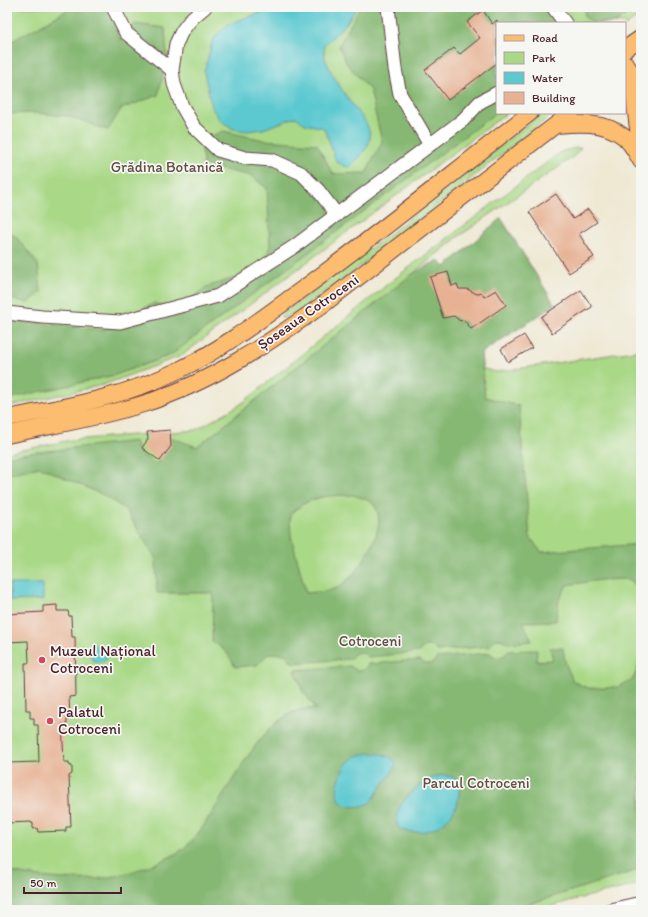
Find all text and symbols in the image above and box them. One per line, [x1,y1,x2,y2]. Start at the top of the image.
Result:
legend [496,22,626,114]
text: Road [532,31,558,45]
text: Park [532,51,556,65]
text: Water [532,71,563,85]
text: Building [532,91,576,105]
park label: Grădina Botanică [111,158,224,176]
street label: Șoseaua Cotroceni [254,270,362,354]
park label: Cotroceni [339,632,401,650]
place label: Muzeul Național Cotroceni [50,642,156,677]
marker: Muzeul Național Cotroceni [37,655,47,665]
place label: Palatul Cotroceni [58,703,121,738]
marker: Palatul Cotroceni [45,716,55,726]
park label: Parcul Cotroceni [422,774,530,792]
scale bar [24,869,121,895]
text: 50 m [30,876,56,890]

